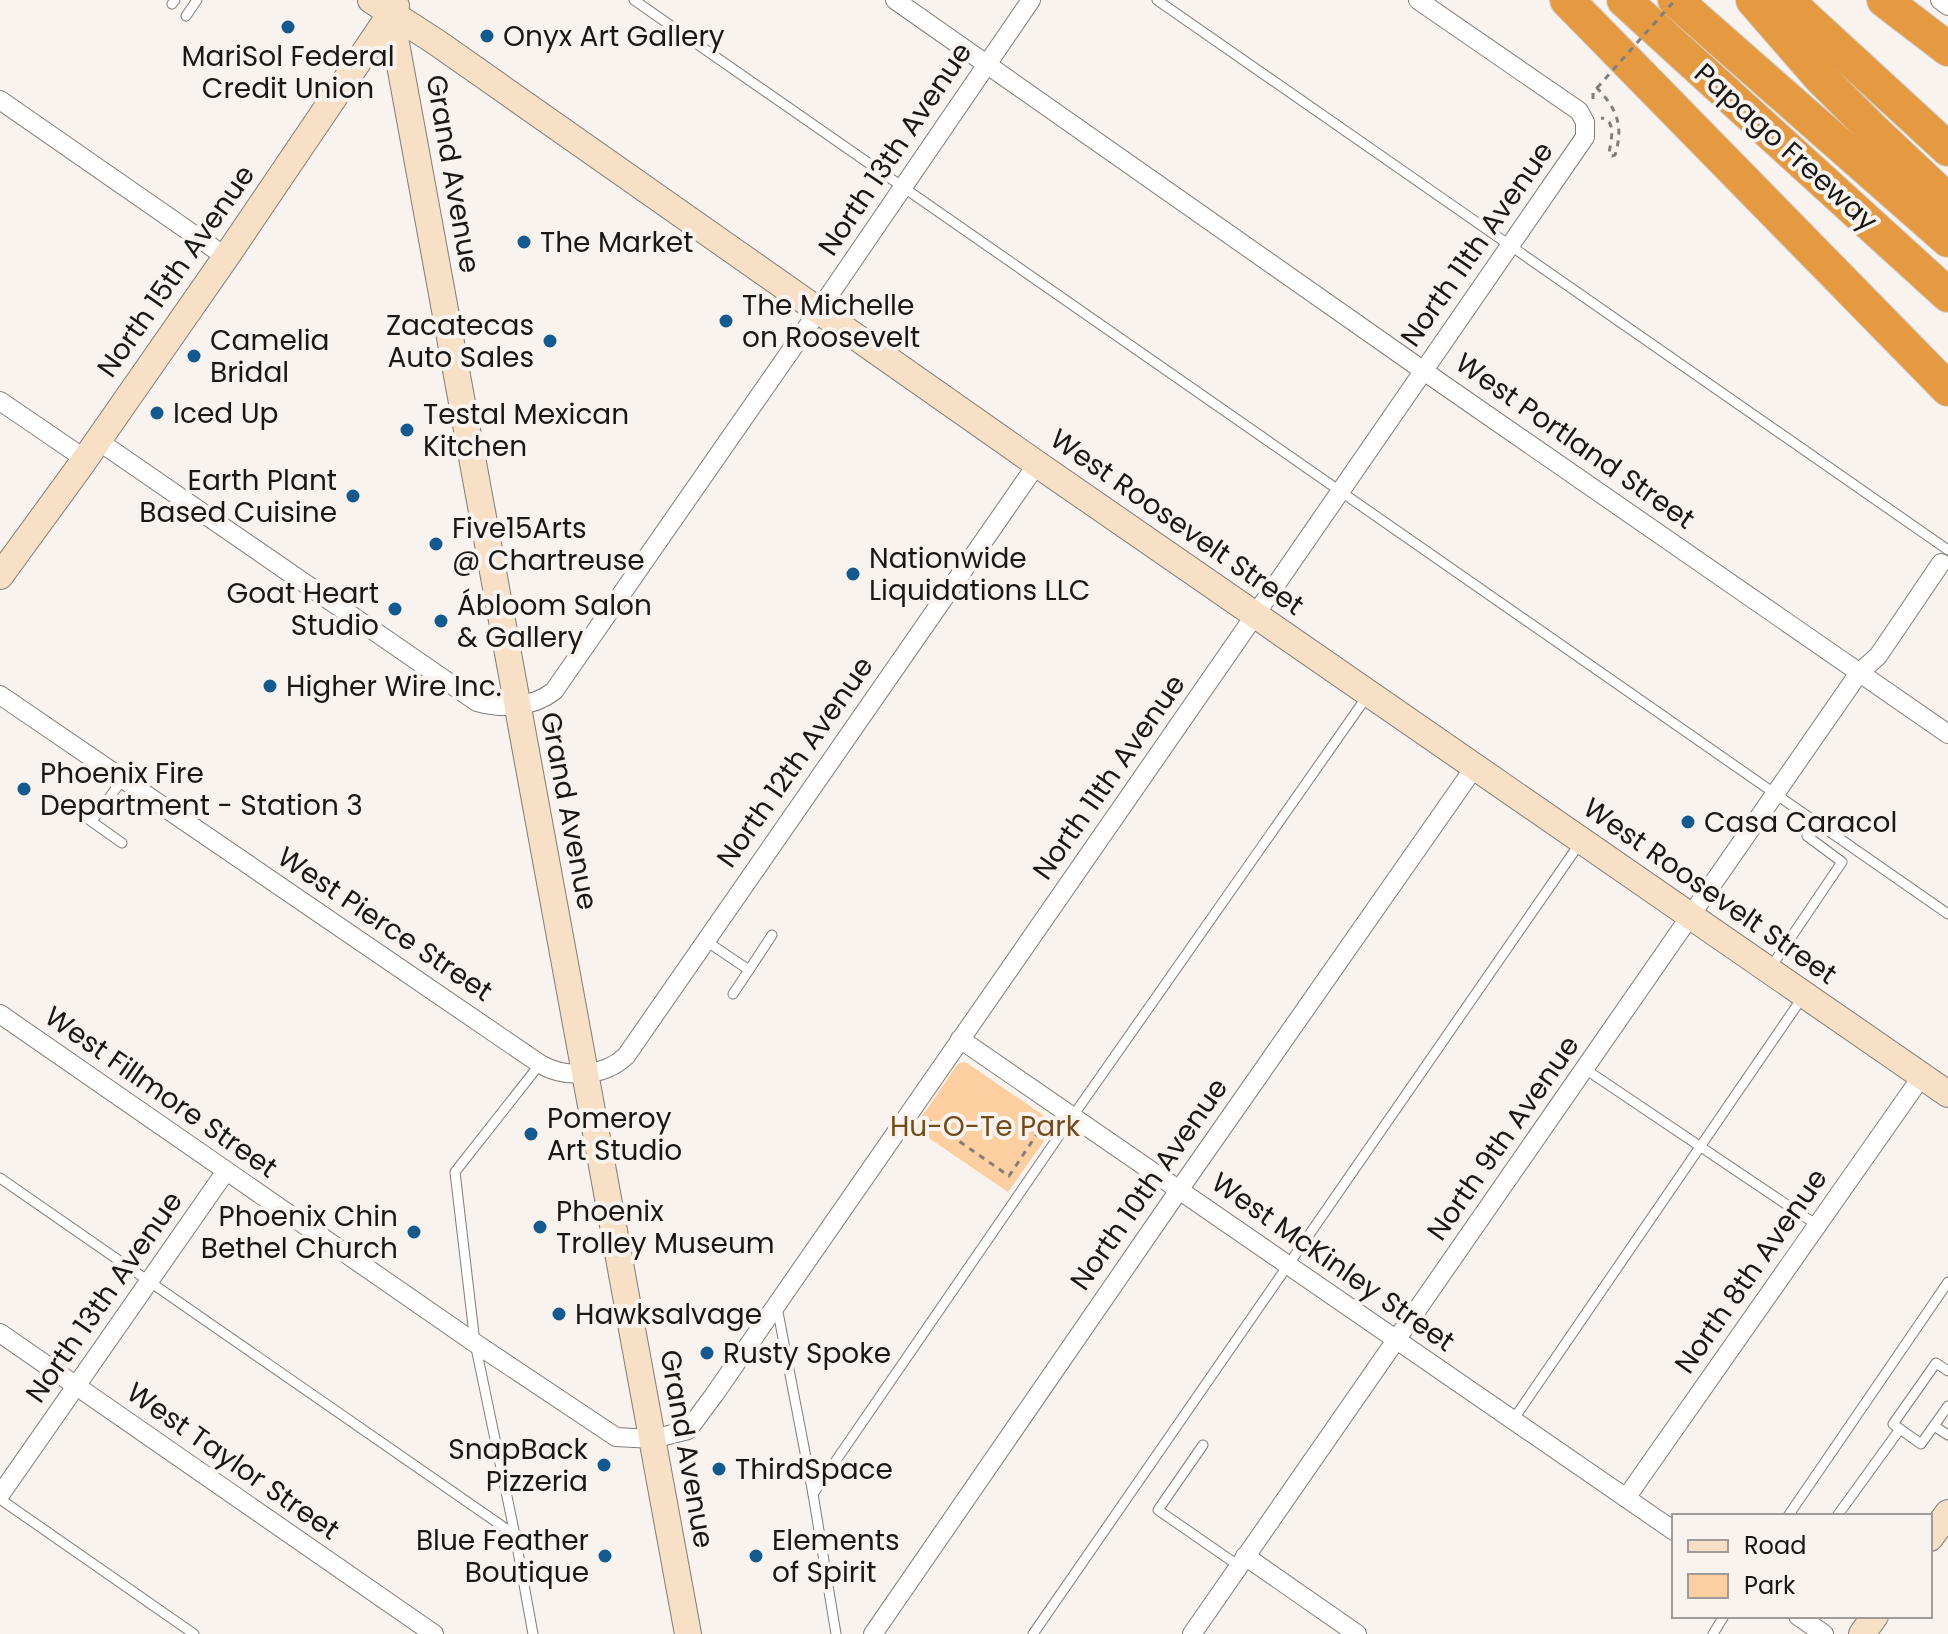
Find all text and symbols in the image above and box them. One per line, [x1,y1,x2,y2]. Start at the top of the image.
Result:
place label: Onyx Art Gallery [503,17,725,56]
marker: MariSol Federal Credit Union [279,18,297,36]
marker: Onyx Art Gallery [478,27,496,45]
street label: North 13th Avenue [809,35,981,263]
place label: MariSol Federal Credit Union [181,37,395,108]
street label: Papago Freeway [1686,54,1886,240]
street label: Grand Avenue [416,72,490,276]
street label: North 11th Avenue [1392,134,1562,354]
street label: North 15th Avenue [88,157,264,385]
place label: The Market [540,223,693,262]
marker: The Market [515,233,533,251]
place label: The Michelle on Roosevelt [742,286,920,357]
place label: Zacatecas Auto Sales [386,306,534,377]
marker: The Michelle on Roosevelt [717,312,735,330]
place label: Camelia Bridal [210,321,329,392]
marker: Zacatecas Auto Sales [541,332,559,350]
street label: West Portland Street [1448,344,1702,538]
marker: Camelia Bridal [185,347,203,365]
place label: Iced Up [173,394,278,433]
place label: Testal Mexican Kitchen [423,395,629,466]
marker: Iced Up [148,404,166,422]
street label: West Roosevelt Street [1042,420,1312,624]
marker: Testal Mexican Kitchen [398,421,416,439]
place label: Earth Plant Based Cuisine [139,461,337,532]
marker: Earth Plant Based Cuisine [344,487,362,505]
place label: Five15Arts @ Chartreuse [452,509,645,580]
marker: Five15Arts @ Chartreuse [427,535,445,553]
place label: Nationwide Liquidations LLC [869,539,1090,610]
marker: Nationwide Liquidations LLC [844,565,862,583]
place label: Goat Heart Studio [226,574,379,645]
place label: Ábloom Salon & Gallery [457,586,652,657]
marker: Goat Heart Studio [386,600,404,618]
marker: Ábloom Salon & Gallery [432,612,450,630]
street label: North 12th Avenue [707,649,883,875]
place label: Higher Wire Inc. [286,667,502,706]
street label: North 11th Avenue [1024,667,1194,887]
marker: Higher Wire Inc. [261,677,279,695]
street label: Grand Avenue [531,709,607,913]
place label: Phoenix Fire Department - Station 3 [40,754,363,825]
marker: Phoenix Fire Department - Station 3 [15,780,33,798]
street label: West Roosevelt Street [1575,789,1845,993]
place label: Casa Caracol [1704,803,1897,842]
marker: Casa Caracol [1679,813,1697,831]
street label: West Pierce Street [270,837,500,1011]
street label: West Fillmore Street [37,997,285,1187]
street label: North 9th Avenue [1418,1028,1588,1248]
street label: North 10th Avenue [1061,1070,1237,1298]
place label: Pomeroy Art Studio [547,1099,682,1170]
park label: Hu-O-Te Park [890,1107,1081,1146]
marker: Pomeroy Art Studio [522,1125,540,1143]
street label: North 8th Avenue [1666,1161,1836,1381]
street label: West McKinley Street [1203,1163,1463,1361]
street label: North 13th Avenue [16,1183,192,1411]
place label: Phoenix Trolley Museum [556,1192,775,1263]
place label: Phoenix Chin Bethel Church [201,1197,398,1268]
marker: Phoenix Trolley Museum [531,1218,549,1236]
marker: Phoenix Chin Bethel Church [405,1223,423,1241]
place label: Hawksalvage [575,1295,762,1334]
marker: Hawksalvage [550,1305,568,1323]
place label: Rusty Spoke [723,1334,891,1373]
marker: Rusty Spoke [698,1344,716,1362]
street label: Grand Avenue [650,1347,724,1551]
street label: West Taylor Street [119,1373,347,1549]
place label: SnapBack Pizzeria [448,1430,589,1501]
place label: ThirdSpace [735,1450,893,1489]
marker: SnapBack Pizzeria [595,1456,613,1474]
marker: ThirdSpace [710,1460,728,1478]
legend [1672,1514,1932,1618]
place label: Blue Feather Boutique [416,1521,589,1592]
place label: Elements of Spirit [772,1521,900,1592]
text: Road [1744,1529,1806,1562]
marker: Blue Feather Boutique [596,1547,614,1565]
marker: Elements of Spirit [747,1547,765,1565]
text: Park [1744,1569,1796,1602]

